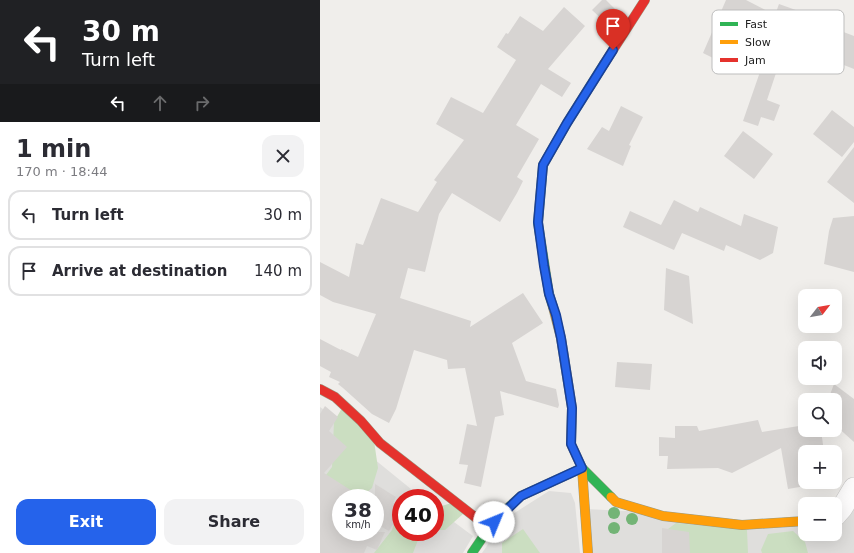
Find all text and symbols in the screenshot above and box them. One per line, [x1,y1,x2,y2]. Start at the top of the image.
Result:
pin [596,9,630,50]
legend [712,10,844,74]
text: 30 m [82,15,160,48]
icon: arrive [602,15,624,37]
icon: left [16,16,68,68]
text: Fast [745,18,768,31]
text: Slow [745,36,771,49]
text: Turn left [82,49,155,70]
text: Jam [744,54,766,67]
icon: left [107,92,129,114]
icon: ahead [149,92,171,114]
icon: right [191,92,213,114]
text: 1 min [16,135,91,163]
button: close [262,135,304,177]
text: 170 m · 18:44 [16,164,107,179]
icon: left [18,204,40,226]
text: Turn left [52,206,124,224]
text: 30 m [264,206,302,224]
icon: arrive [18,260,40,282]
text: Arrive at destination [52,262,227,280]
text: 140 m [254,262,302,280]
north arrow [798,289,842,333]
map controls [798,289,842,541]
button: sound [798,341,842,385]
button: search [798,393,842,437]
button: + [798,445,842,489]
speed limit sign: 40 [392,489,444,541]
button: − [798,497,842,541]
text: 38 [344,498,372,522]
button: Exit [16,499,156,545]
button: Share [164,499,304,545]
position arrow [473,501,515,543]
text: km/h [345,519,371,530]

